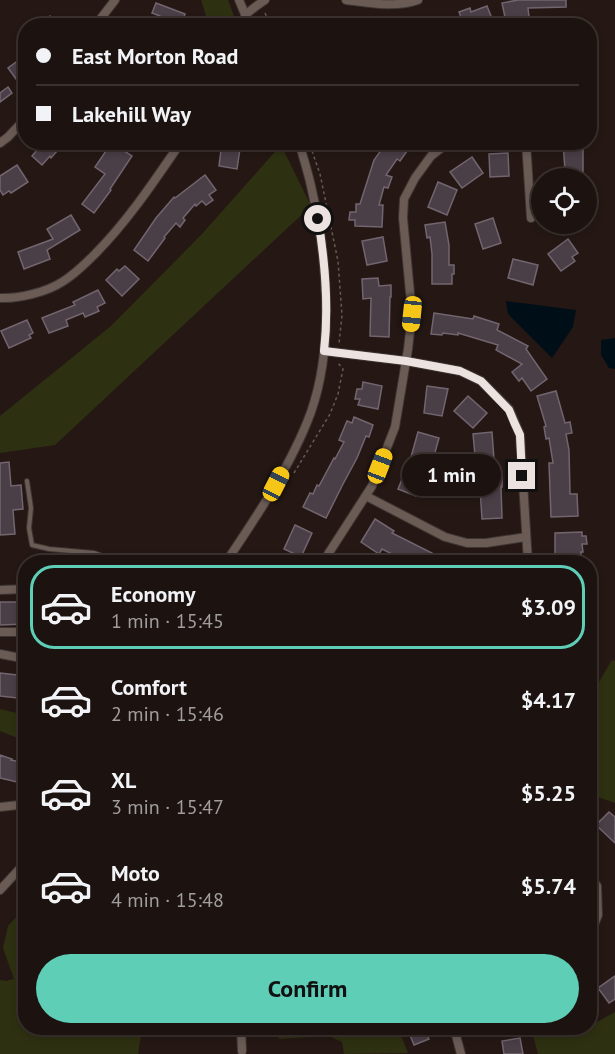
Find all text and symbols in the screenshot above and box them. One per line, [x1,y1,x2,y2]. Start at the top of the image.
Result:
text: East Morton Road [72,42,238,70]
text: Lakehill Way [72,100,191,128]
map controls [531,168,597,234]
button: locate [531,168,597,234]
route start [304,205,331,232]
car [401,295,423,333]
car [365,446,395,486]
callout: 1 min [402,455,501,497]
text: 1 min [427,462,476,488]
route end [508,462,535,489]
car [260,464,292,504]
icon: car [39,580,93,634]
text: Economy [111,580,195,608]
text: $3.09 [521,593,576,621]
text: 1 min · 15:45 [111,608,224,634]
icon: car [39,673,93,727]
text: Comfort [111,673,187,701]
text: $4.17 [521,686,576,714]
text: 2 min · 15:46 [111,701,224,727]
icon: car [39,766,93,820]
text: XL [111,766,136,794]
text: $5.25 [521,779,576,807]
text: 3 min · 15:47 [111,794,224,820]
icon: car [39,859,93,913]
text: Moto [111,859,160,887]
text: $5.74 [521,872,576,900]
text: 4 min · 15:48 [111,887,224,913]
button: Confirm [36,954,579,1023]

